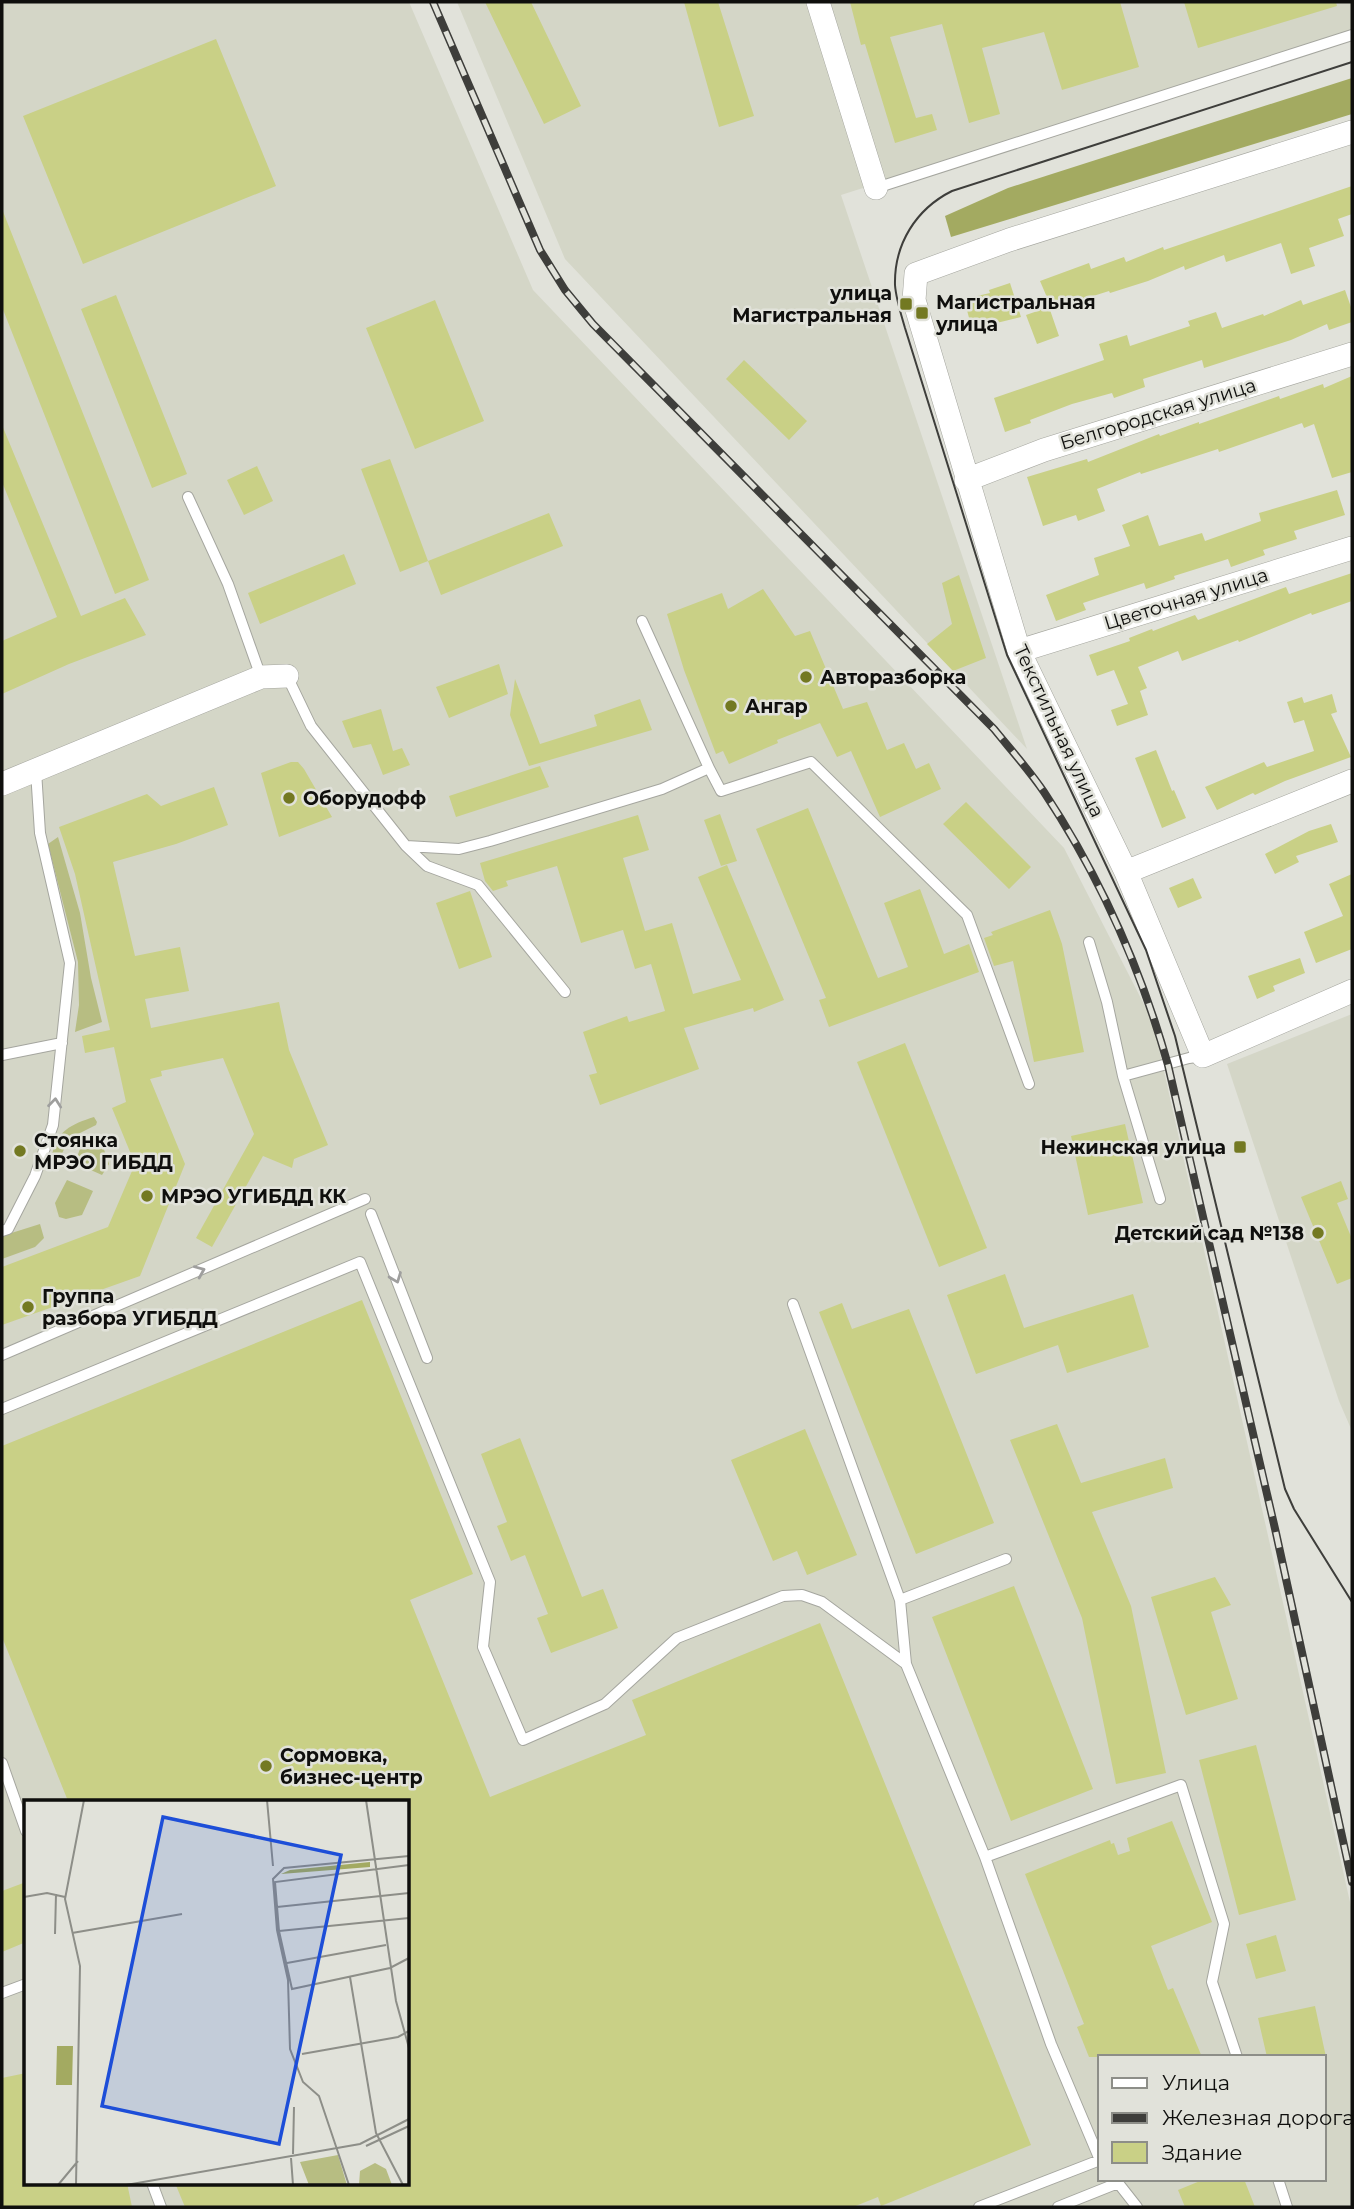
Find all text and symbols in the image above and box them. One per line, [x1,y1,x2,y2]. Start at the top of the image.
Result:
place label: улица Магистральная [732,282,892,327]
place label: Магистральная улица [935,291,1096,336]
marker: улица Магистральная [898,296,914,312]
marker: Магистральная улица [914,305,930,321]
street label: Белгородская улица [1057,373,1259,455]
street label: Цветочная улица [1101,563,1271,635]
street label: Текстильная улица [1009,641,1109,821]
place label: Авторазборка [820,666,966,689]
marker: Авторазборка [798,669,814,685]
place label: Ангар [745,695,808,718]
marker: Ангар [723,698,739,714]
place label: Оборудофф [303,787,426,810]
marker: Оборудофф [281,790,297,806]
one-way arrow [47,1098,62,1109]
place label: Стоянка МРЭО ГИБДД [34,1129,173,1174]
place label: Нежинская улица [1041,1136,1226,1159]
marker: Нежинская улица [1232,1139,1248,1155]
marker: Стоянка МРЭО ГИБДД [12,1143,28,1159]
place label: МРЭО УГИБДД КК [161,1185,346,1208]
marker: МРЭО УГИБДД КК [139,1188,155,1204]
place label: Детский сад №138 [1115,1222,1304,1245]
marker: Детский сад №138 [1310,1225,1326,1241]
one-way arrow [193,1265,205,1279]
one-way arrow [388,1271,402,1283]
place label: Группа разбора УГИБДД [42,1285,218,1330]
marker: Группа разбора УГИБДД [20,1299,36,1315]
place label: Сормовка, бизнес-центр [280,1744,423,1789]
marker: Сормовка, бизнес-центр [258,1758,274,1774]
inset map [24,1800,410,2184]
legend [1098,2055,1326,2181]
text: Улица [1162,2070,1230,2095]
text: Железная дорога [1162,2105,1354,2130]
text: Здание [1162,2140,1243,2165]

